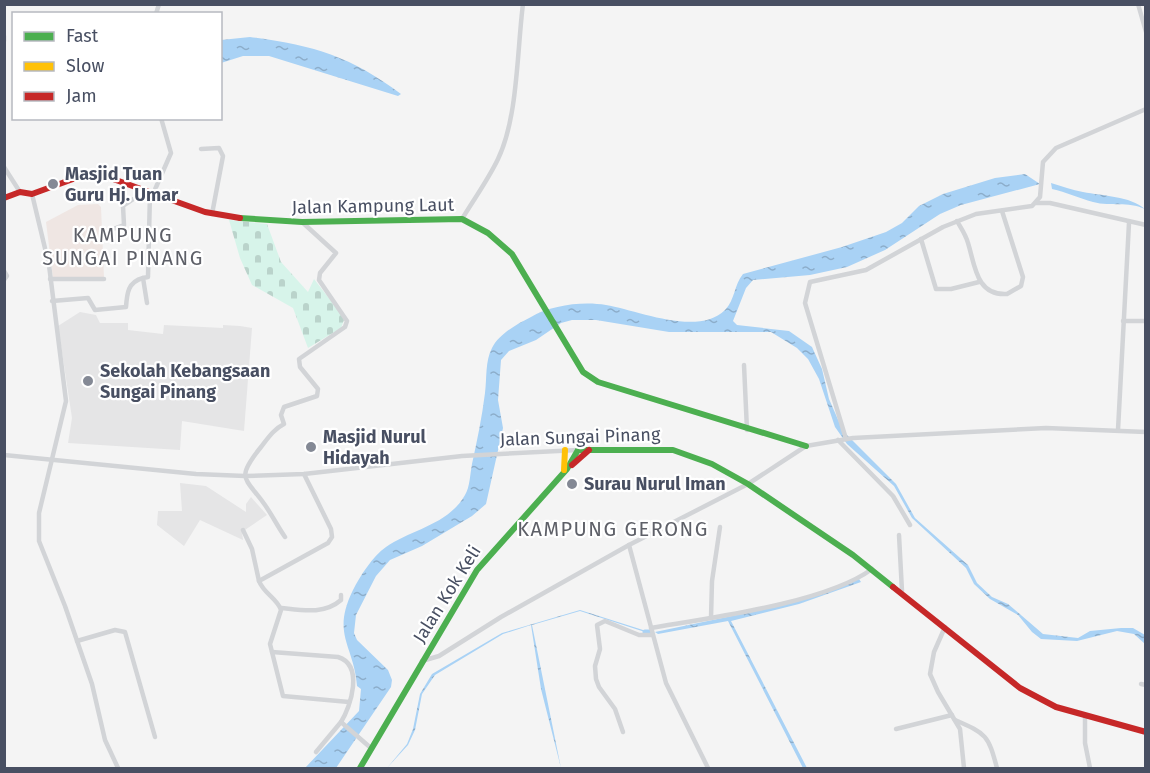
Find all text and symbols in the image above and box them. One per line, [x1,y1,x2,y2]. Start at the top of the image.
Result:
legend [12,12,222,120]
text: Fast [66,25,99,47]
text: Slow [66,55,105,77]
text: Jam [66,85,97,107]
place label: Masjid Tuan Guru Hj. Umar [65,163,179,206]
marker: Masjid Tuan Guru Hj. Umar [46,177,60,191]
street label: Jalan Kampung Laut [292,194,455,218]
district label: KAMPUNG SUNGAI PINANG [42,223,204,270]
place label: Sekolah Kebangsaan Sungai Pinang [100,360,270,403]
marker: Sekolah Kebangsaan Sungai Pinang [81,374,95,388]
street label: Jalan Sungai Pinang [499,423,661,451]
place label: Masjid Nurul Hidayah [323,426,426,469]
marker: Masjid Nurul Hidayah [304,440,318,454]
place label: Surau Nurul Iman [584,473,726,495]
marker: Surau Nurul Iman [565,477,579,491]
district label: KAMPUNG GERONG [517,517,709,541]
street label: Jalan Kok Keli [408,541,486,647]

